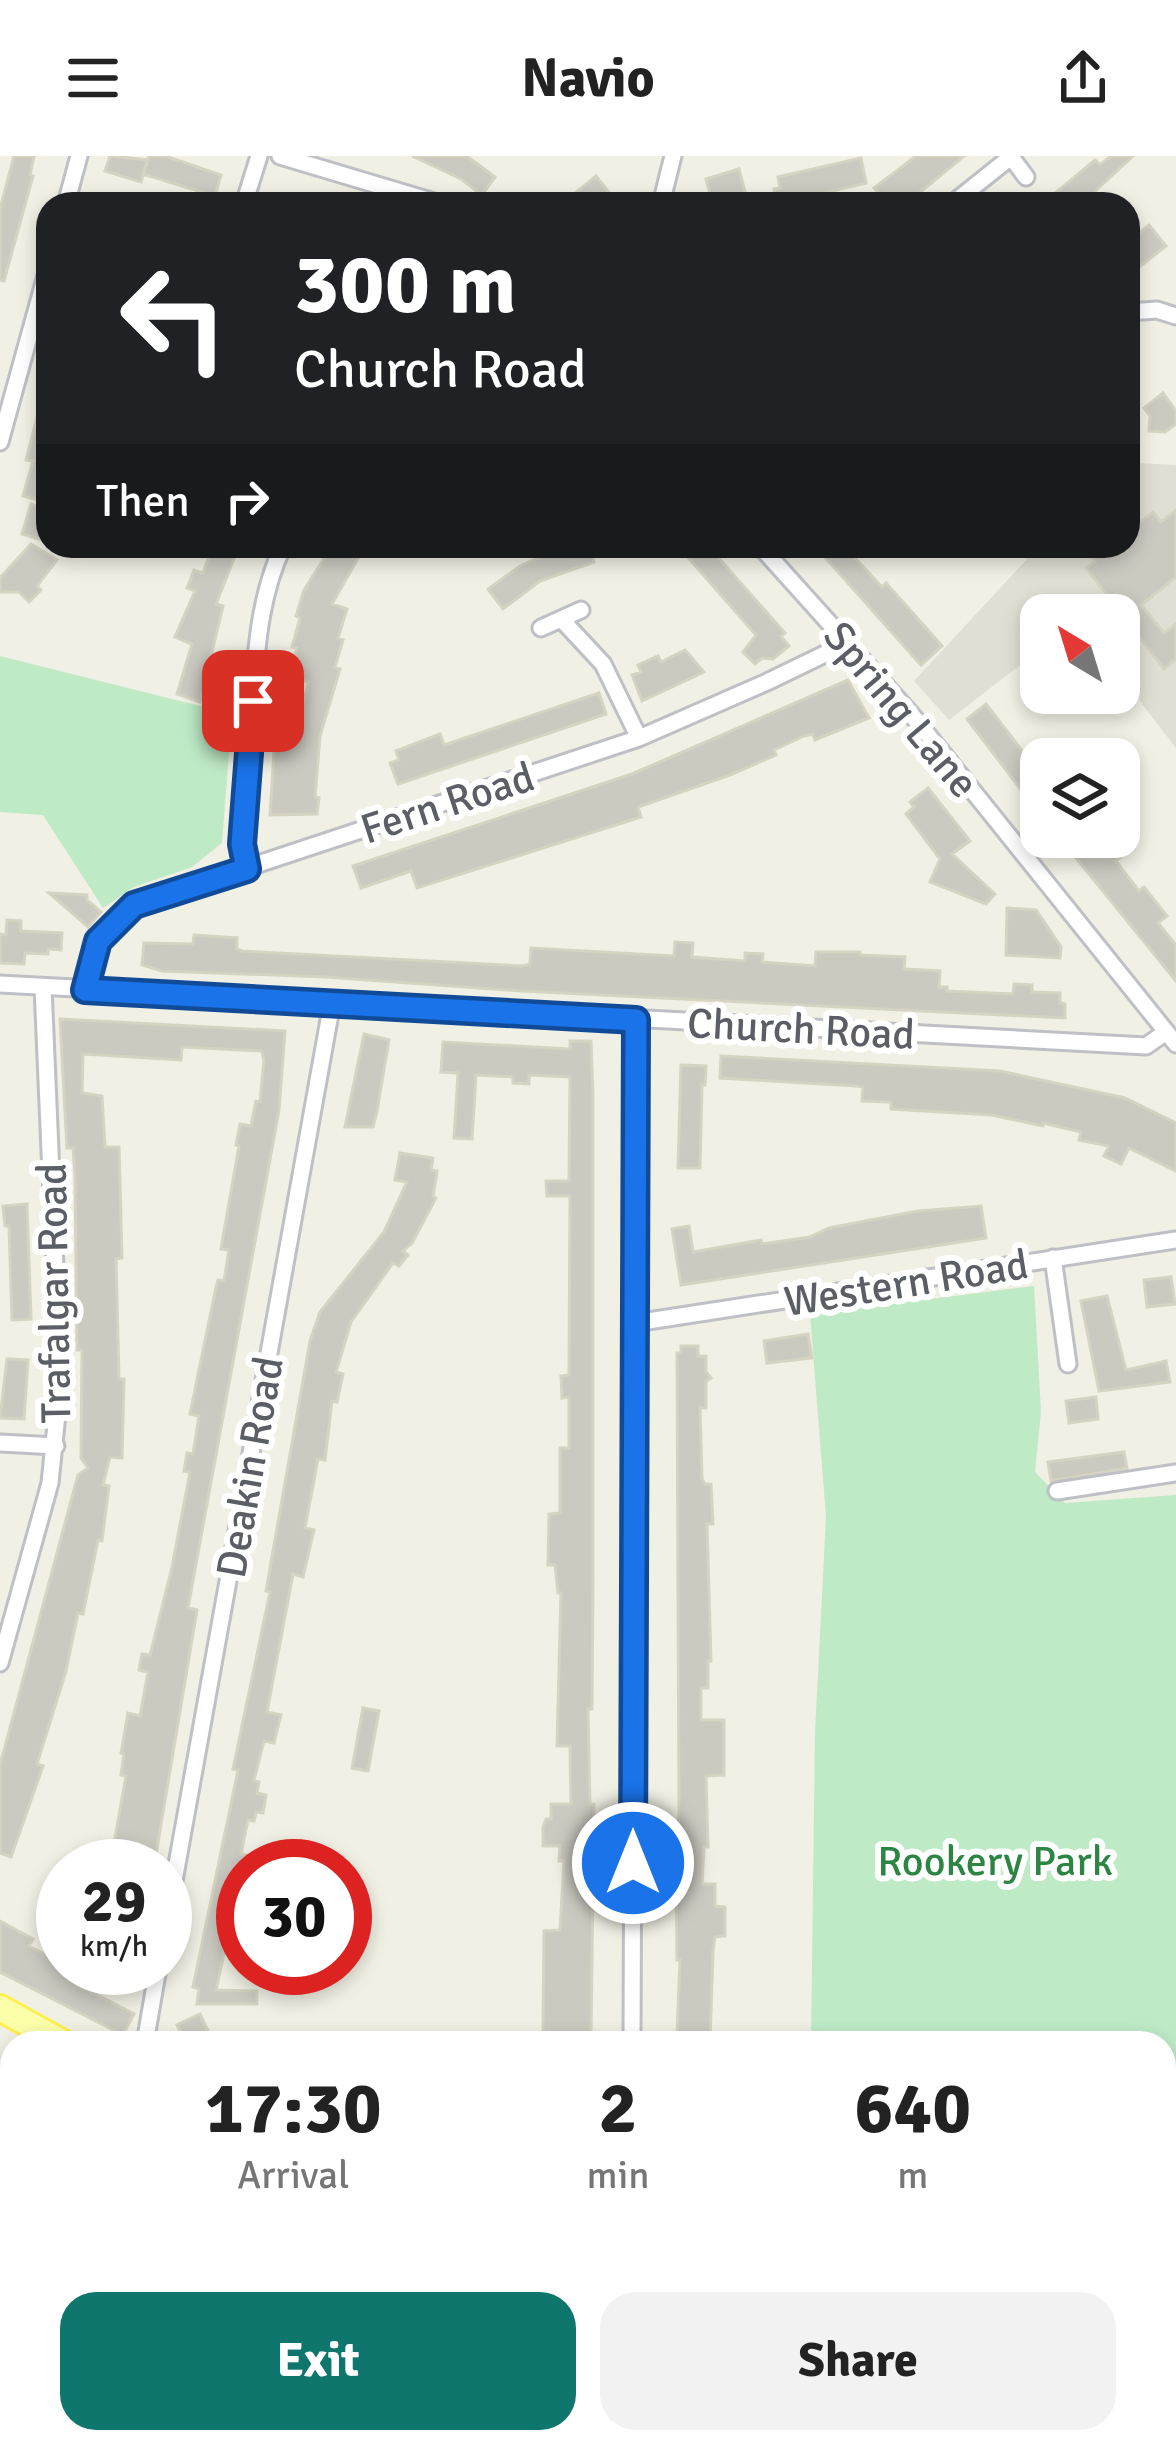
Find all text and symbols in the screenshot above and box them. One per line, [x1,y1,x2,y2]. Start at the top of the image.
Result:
icon: menu [60,45,126,111]
text: Navio [521,45,655,112]
icon: share [1050,45,1116,111]
text: 300 m [294,233,516,337]
icon: left [96,240,252,396]
text: Church Road [294,336,587,403]
icon: right [214,468,280,534]
text: Then [96,474,190,529]
north arrow [1020,594,1140,714]
map controls [1020,594,1140,858]
street label: Spring Lane [812,612,989,808]
pin [202,650,304,752]
icon: arrive [220,668,286,734]
button: layers [1020,738,1140,858]
street label: Fern Road [354,751,541,855]
street label: Church Road [686,998,916,1061]
street label: Trafalgar Road [27,1162,82,1424]
street label: Western Road [781,1239,1032,1328]
street label: Deakin Road [206,1353,295,1582]
position arrow [570,1800,696,1926]
park label: Rookery Park [877,1836,1113,1887]
speed limit sign: 30 [216,1839,372,1995]
text: 29 [82,1865,146,1939]
text: km/h [80,1928,148,1965]
text: 17:30 [205,2064,382,2153]
text: 2 [599,2064,637,2153]
text: 640 [854,2064,971,2153]
text: Arrival [237,2151,349,2199]
text: min [587,2151,650,2199]
text: m [897,2151,928,2199]
button: Exit [60,2292,576,2430]
button: Share [600,2292,1116,2430]

